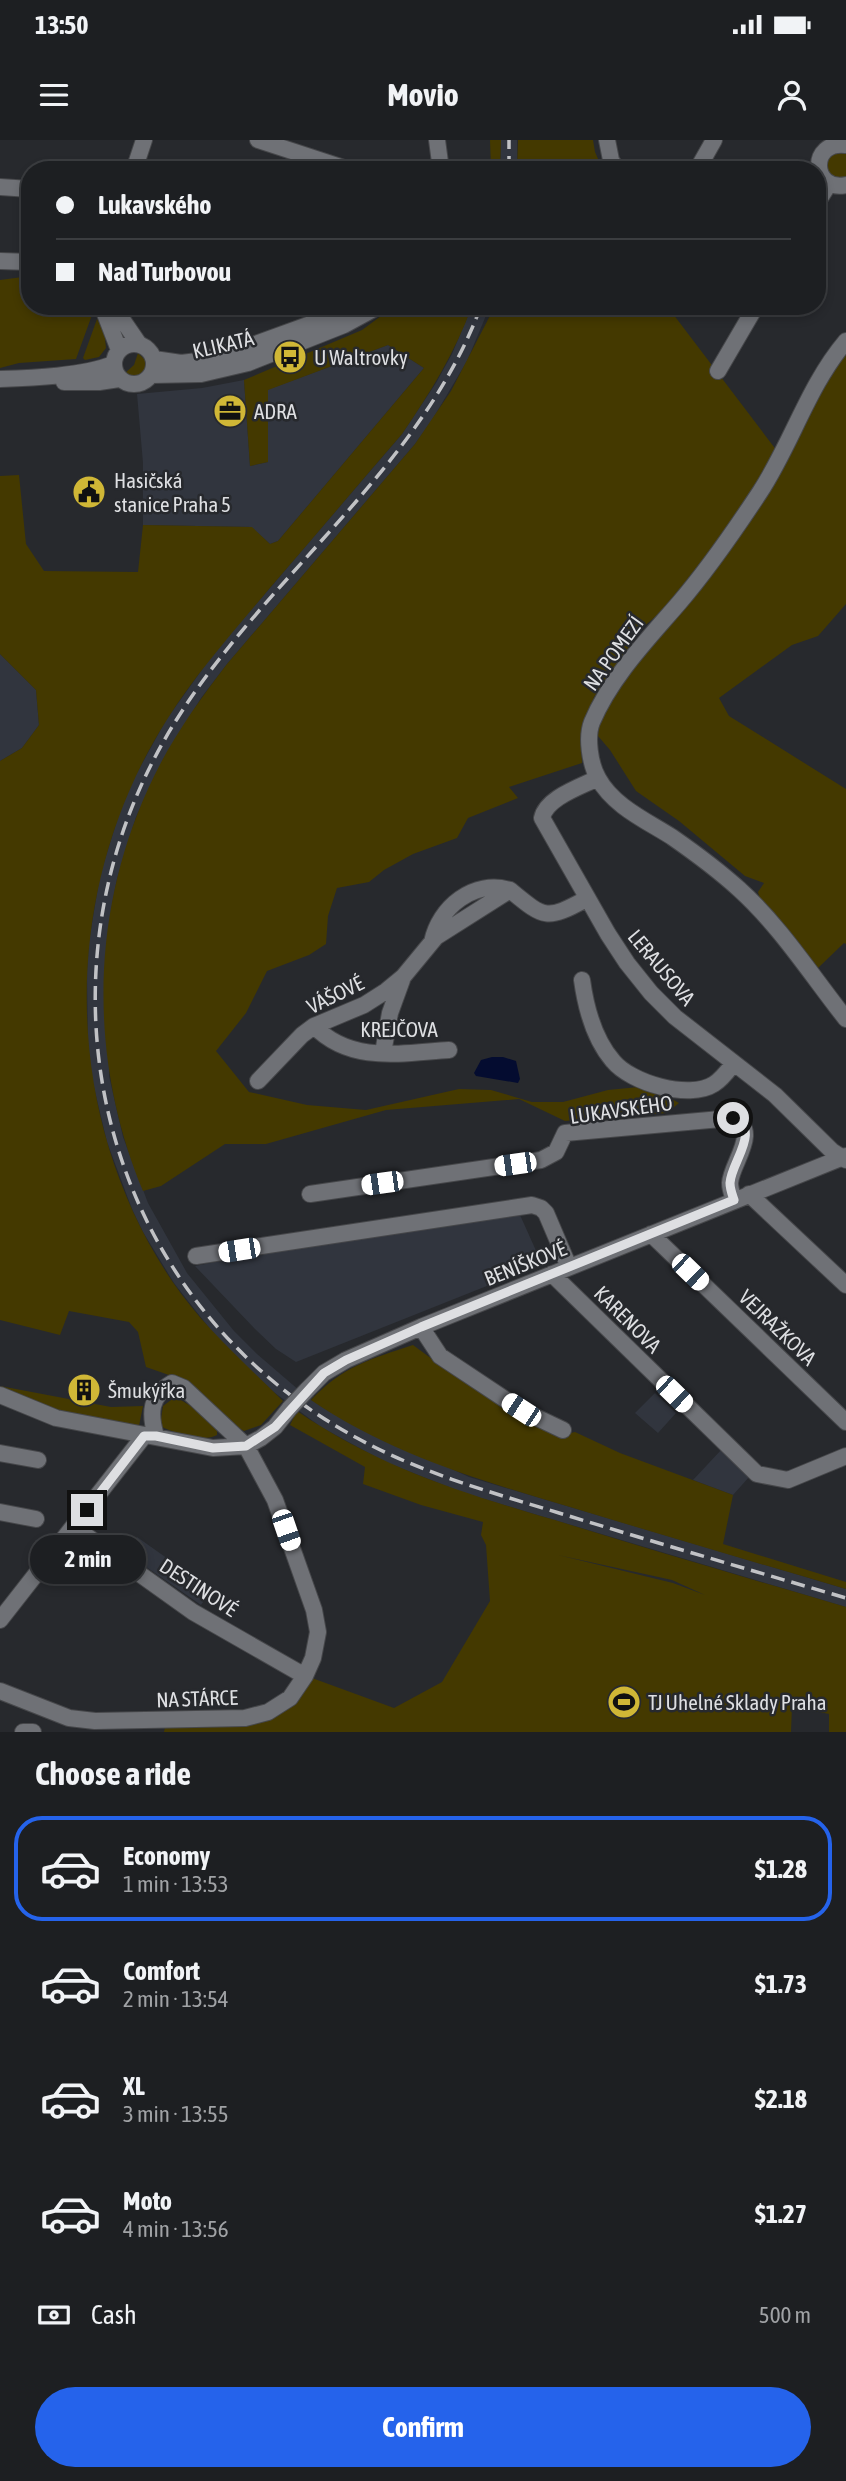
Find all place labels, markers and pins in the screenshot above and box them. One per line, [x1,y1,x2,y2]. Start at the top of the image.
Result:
bus stop icon: U Waltrovky [271,338,309,376]
place label: U Waltrovky [314,345,408,369]
office icon: ADRA [211,392,249,430]
place label: ADRA [254,399,298,423]
place label: Hasičská stanice Praha 5 [114,468,231,516]
public building icon: Hasičská stanice Praha 5 [70,473,108,511]
building icon: Šmukýřka [65,1371,103,1409]
place label: Šmukýřka [108,1378,185,1402]
sports icon: TJ Uhelné Sklady Praha [605,1683,643,1721]
place label: TJ Uhelné Sklady Praha [648,1690,826,1714]

